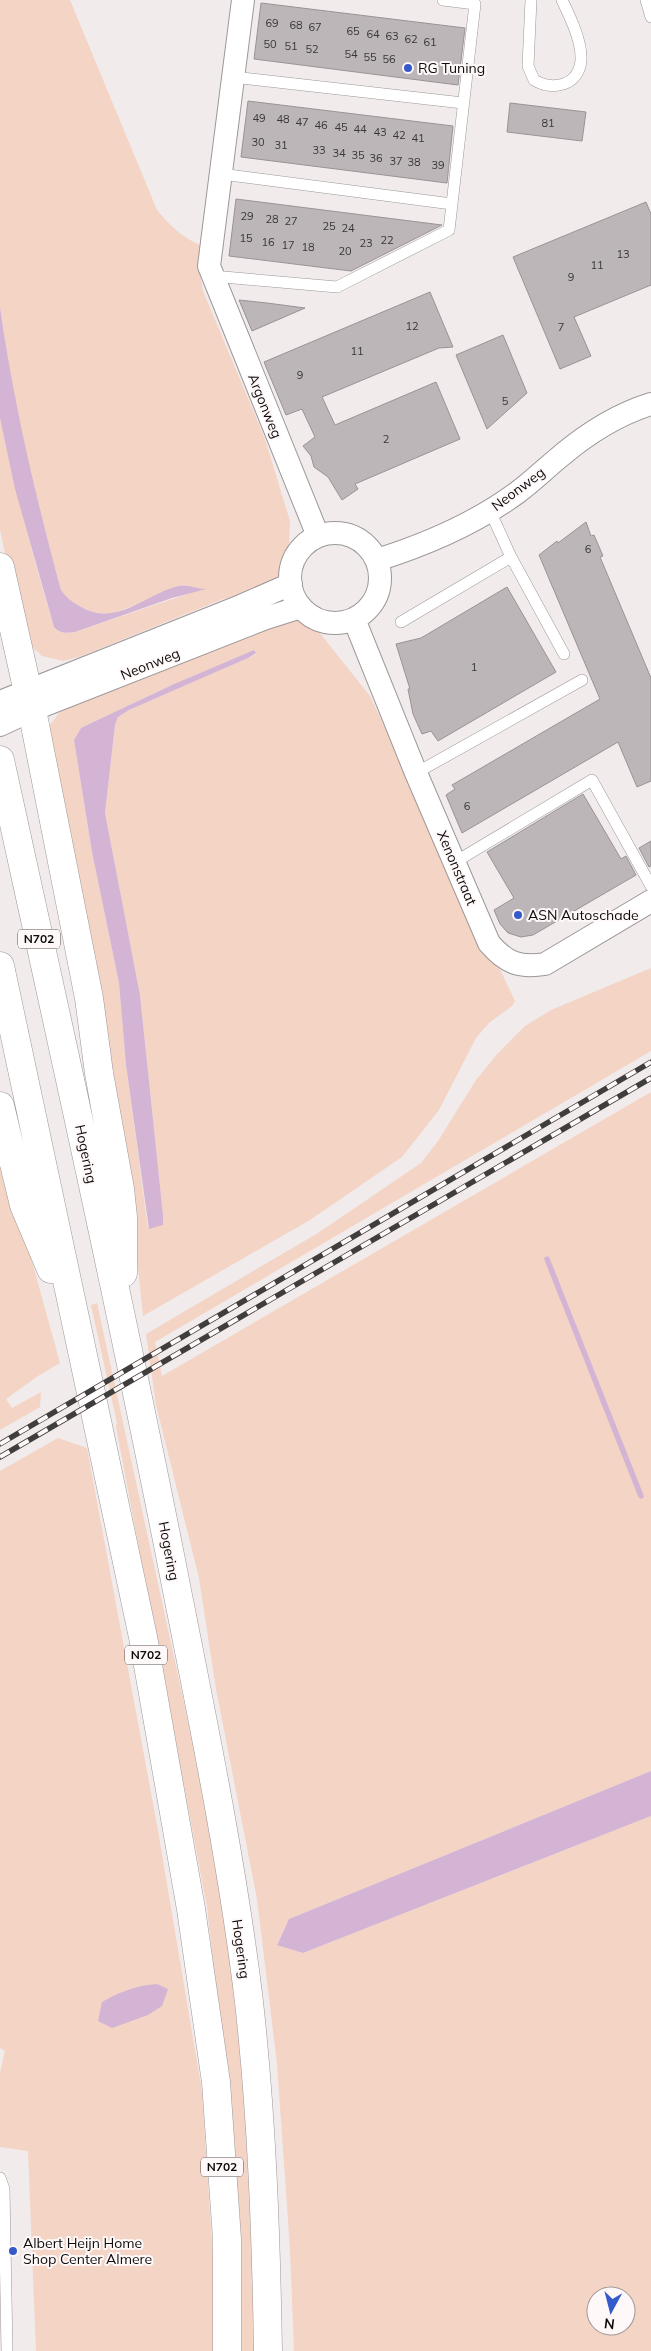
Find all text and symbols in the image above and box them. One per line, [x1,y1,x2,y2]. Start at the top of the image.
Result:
house number: 69 [265,16,279,30]
house number: 68 [289,18,303,32]
house number: 67 [308,20,322,34]
house number: 65 [346,24,360,38]
house number: 64 [366,27,380,41]
house number: 63 [385,29,399,43]
house number: 62 [404,32,418,46]
house number: 61 [423,35,437,49]
house number: 50 [263,37,277,51]
house number: 51 [284,39,298,53]
house number: 52 [305,42,319,56]
house number: 54 [344,47,358,61]
house number: 55 [363,50,377,64]
house number: 56 [382,52,396,66]
place label: RG Tuning [418,59,485,77]
marker: RG Tuning [402,62,414,74]
house number: 49 [252,111,266,125]
house number: 48 [276,112,290,126]
house number: 47 [295,115,309,129]
house number: 81 [541,116,555,130]
house number: 46 [314,118,328,132]
house number: 45 [334,120,348,134]
house number: 44 [353,122,367,136]
house number: 43 [373,125,387,139]
house number: 42 [392,128,406,142]
house number: 41 [411,131,425,145]
house number: 30 [251,135,265,149]
house number: 31 [274,138,288,152]
house number: 33 [312,143,326,157]
house number: 34 [332,146,346,160]
house number: 35 [351,148,365,162]
house number: 36 [369,151,383,165]
house number: 37 [389,154,403,168]
house number: 38 [407,155,421,169]
house number: 39 [431,158,445,172]
house number: 29 [240,209,254,223]
house number: 28 [265,212,279,226]
house number: 27 [284,214,298,228]
house number: 25 [322,219,336,233]
house number: 24 [341,221,355,235]
house number: 15 [239,231,253,245]
house number: 22 [380,233,394,247]
house number: 16 [261,235,275,249]
house number: 23 [359,236,373,250]
house number: 17 [281,238,295,252]
house number: 18 [301,240,315,254]
house number: 20 [338,244,352,258]
house number: 13 [616,247,630,261]
house number: 11 [590,258,604,272]
house number: 9 [568,270,574,284]
house number: 12 [405,319,419,333]
house number: 7 [558,320,564,334]
house number: 11 [350,344,364,358]
house number: 9 [297,368,303,382]
street label: Argonweg [244,371,286,441]
house number: 5 [502,394,509,408]
house number: 2 [383,432,390,446]
street label: Neonweg [488,463,548,515]
house number: 6 [585,542,592,556]
street label: Neonweg [118,644,182,684]
house number: 1 [471,660,477,674]
house number: 6 [464,799,471,813]
street label: Xenonstraat [433,828,481,908]
place label: ASN Autoschade [528,906,639,924]
marker: ASN Autoschade [512,909,524,921]
road number: N702 [18,930,60,949]
street label: Hogering [71,1123,101,1185]
street label: Hogering [154,1520,184,1582]
road number: N702 [125,1646,167,1664]
street label: Hogering [228,1918,254,1980]
road number: N702 [201,2158,243,2176]
place label: Albert Heijn Home Shop Center Almere [23,2234,152,2268]
marker: Albert Heijn Home Shop Center Almere [7,2245,19,2257]
north arrow [586,2286,636,2336]
text: N [603,2314,616,2333]

